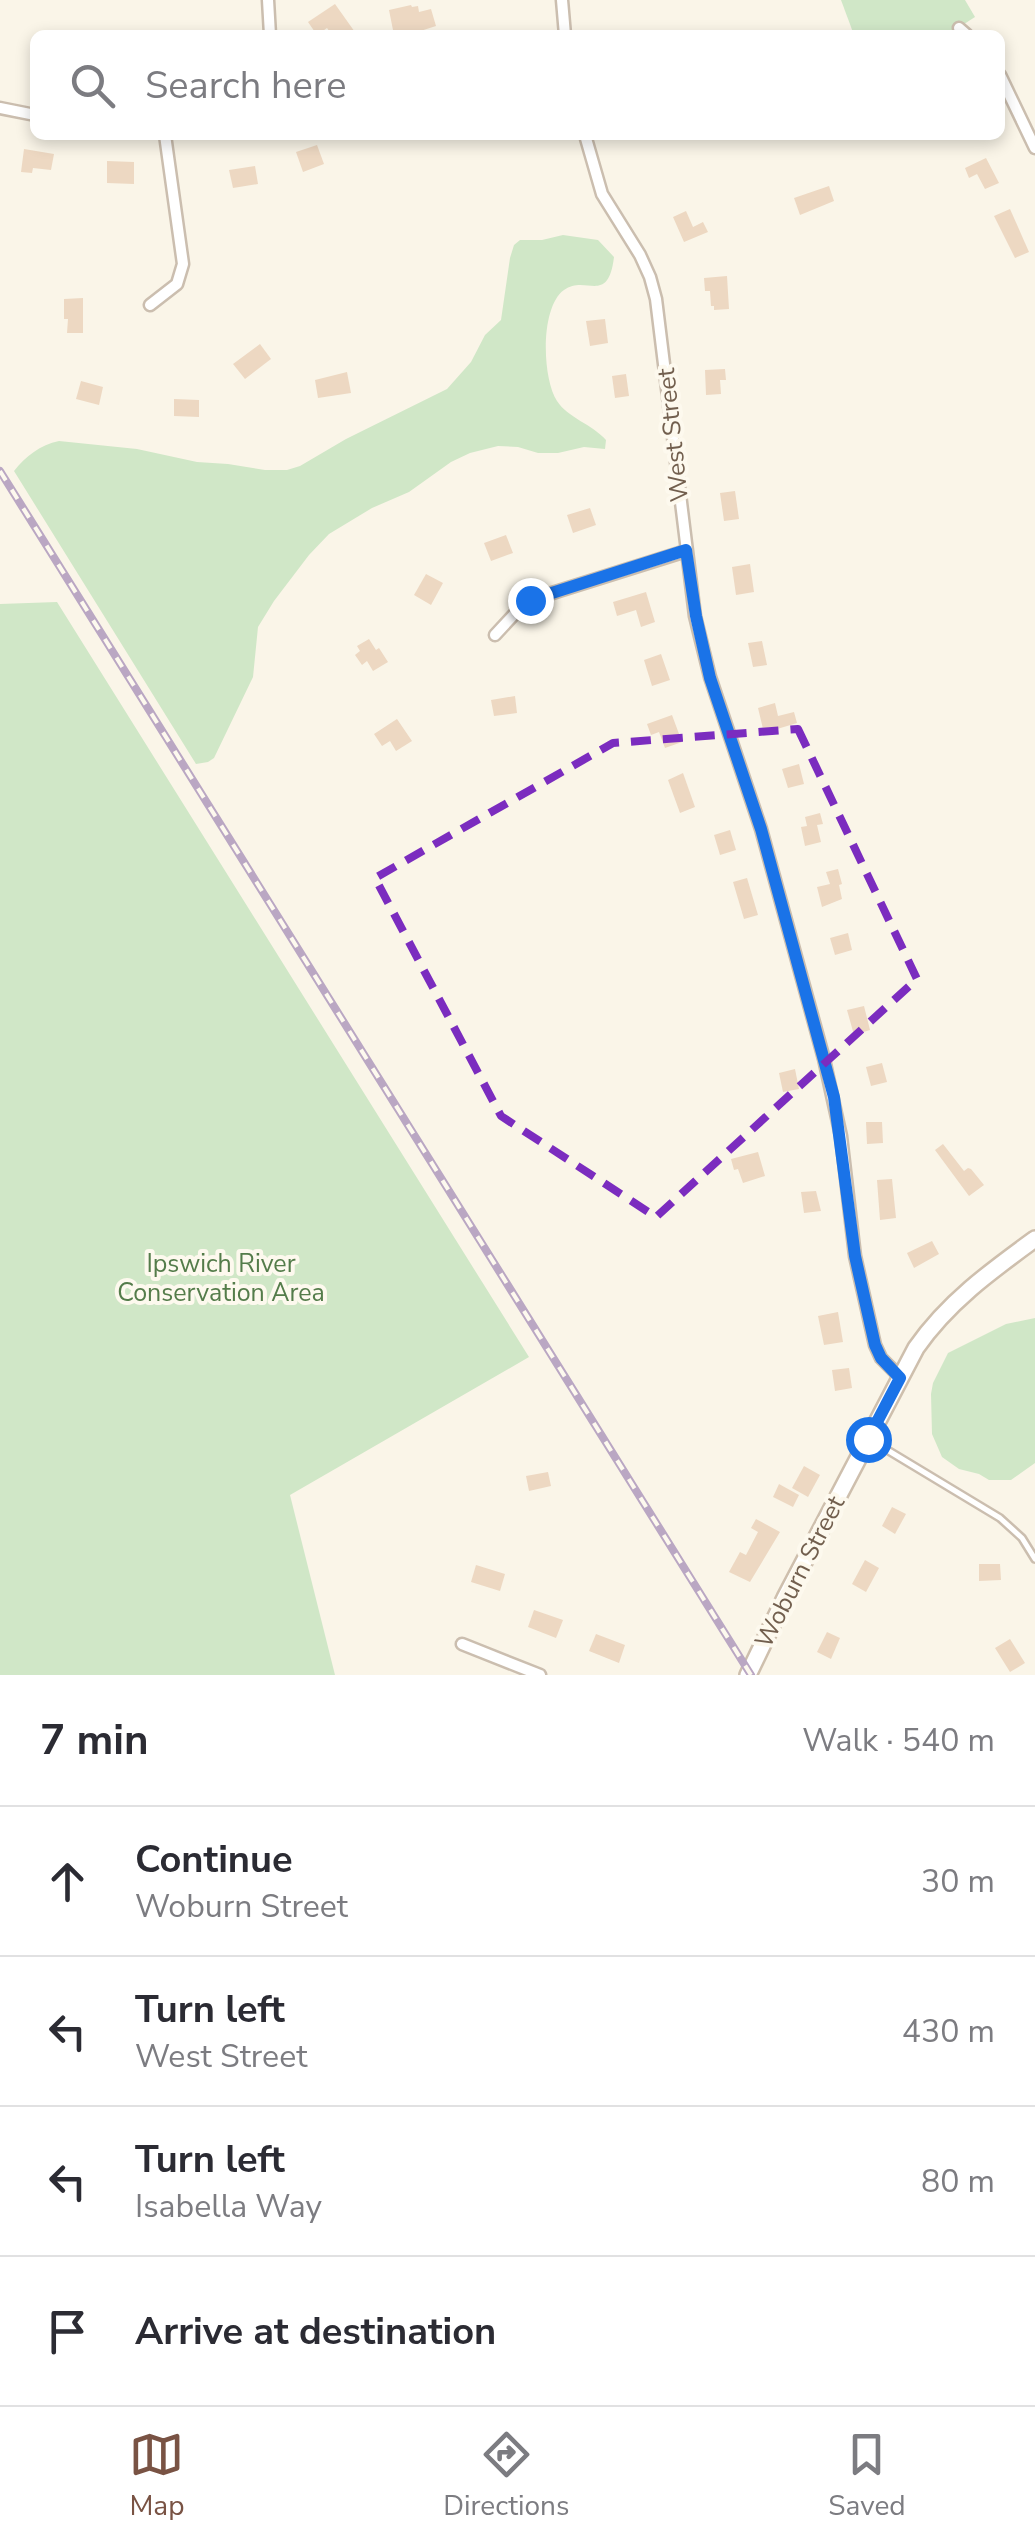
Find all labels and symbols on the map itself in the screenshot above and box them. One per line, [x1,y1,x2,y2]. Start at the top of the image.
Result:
street label: West Street [649,366,697,504]
route end [508,578,554,624]
park label: Ipswich River Conservation Area [117,1247,325,1310]
route start [846,1417,892,1463]
street label: Woburn Street [747,1490,853,1654]

